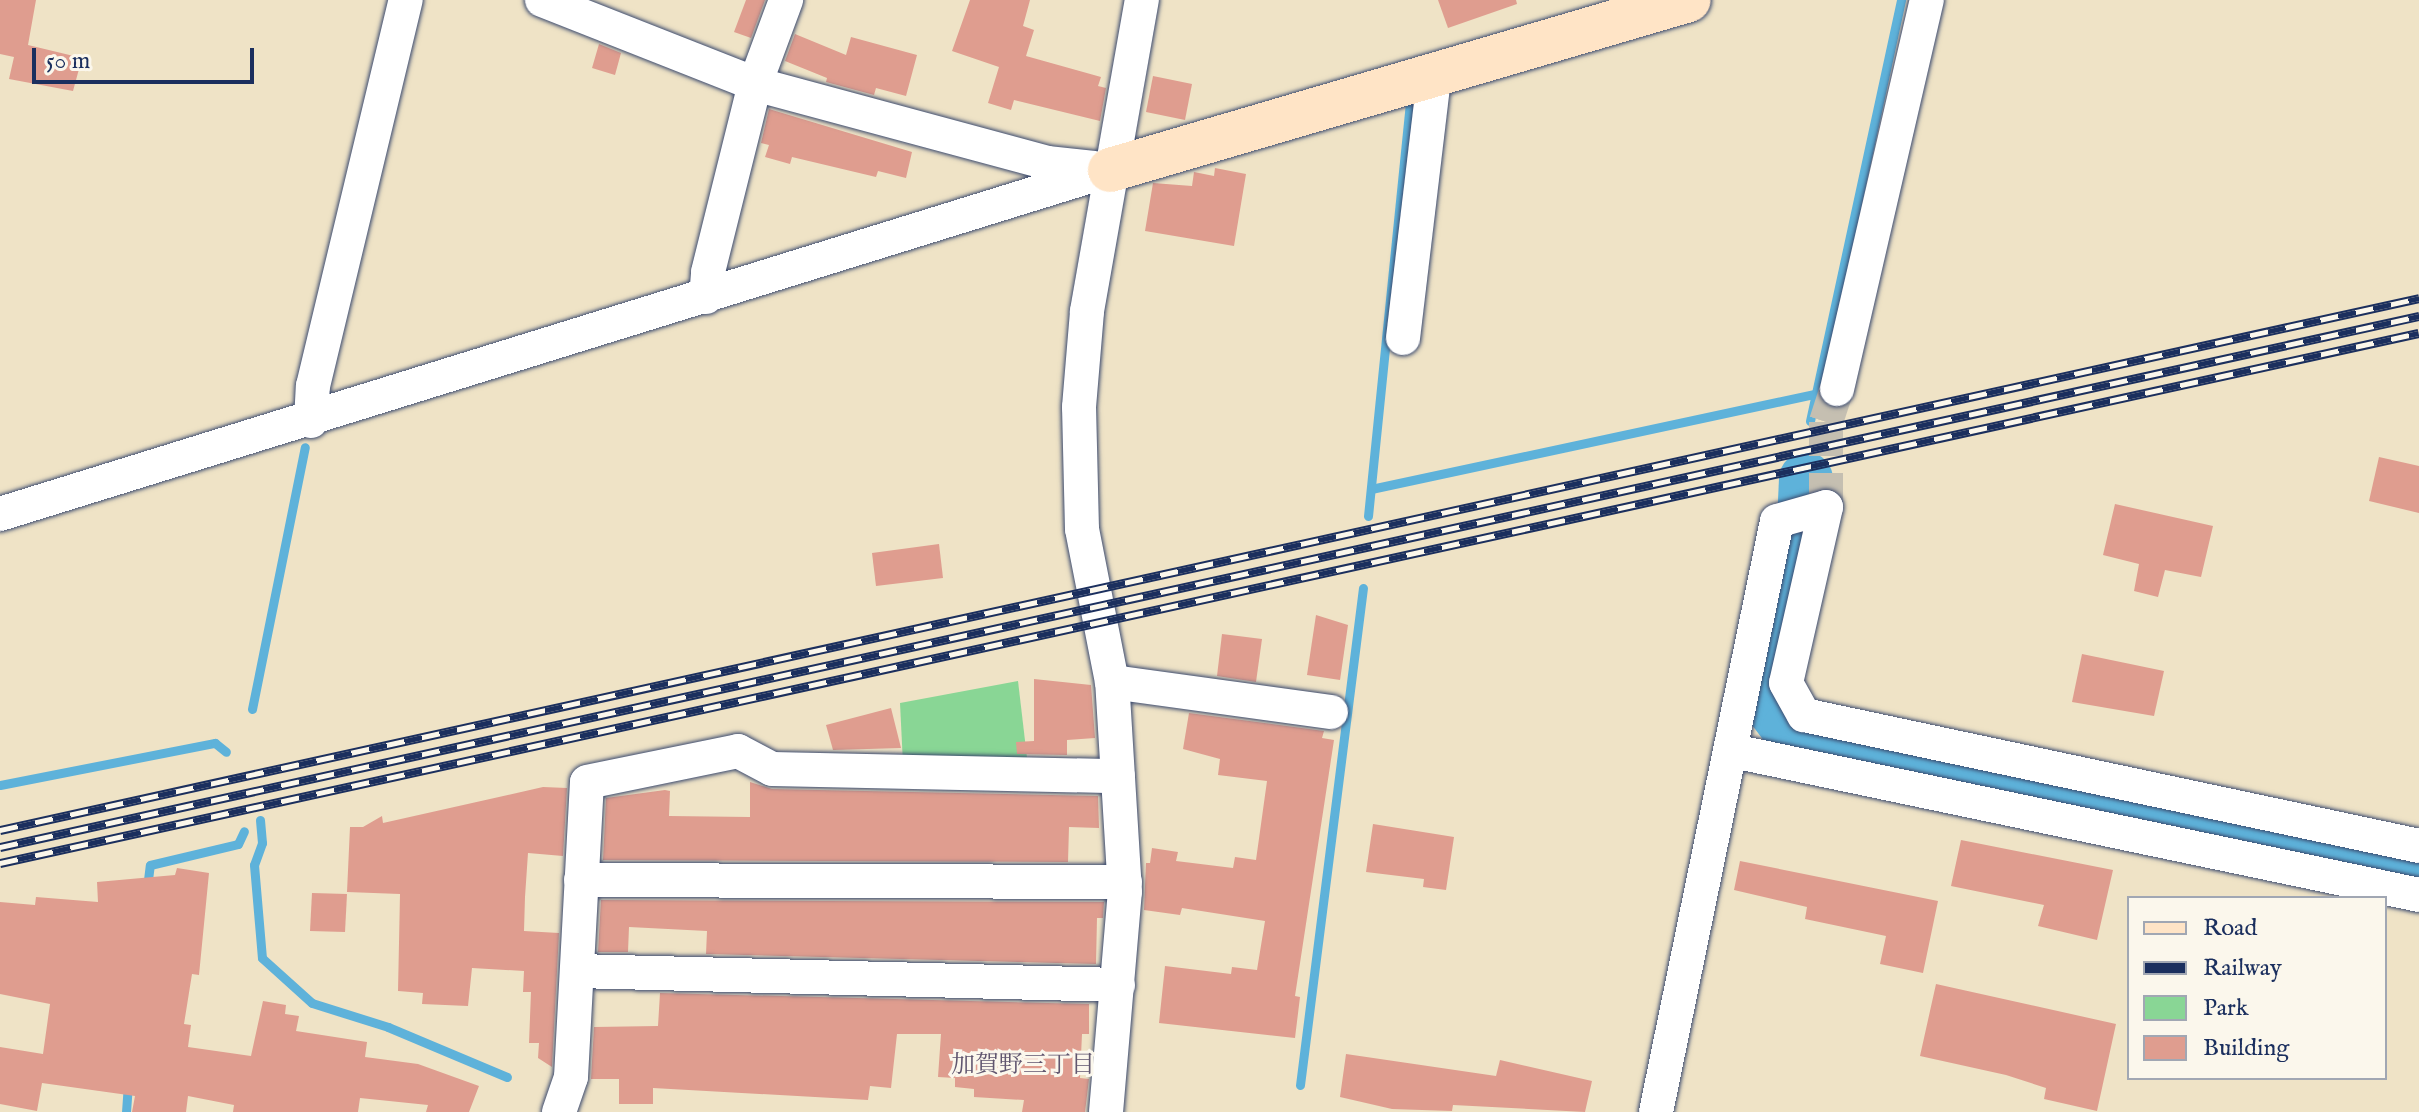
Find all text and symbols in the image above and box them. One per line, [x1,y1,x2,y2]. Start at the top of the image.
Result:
scale bar [36,32,258,82]
text: 50 m [46,46,90,77]
legend [2127,896,2387,1080]
text: Road [2203,913,2257,944]
text: Railway [2203,953,2282,984]
text: Park [2203,993,2249,1024]
text: Building [2203,1033,2289,1064]
district label: 加賀野三丁目 [951,1052,1095,1080]

